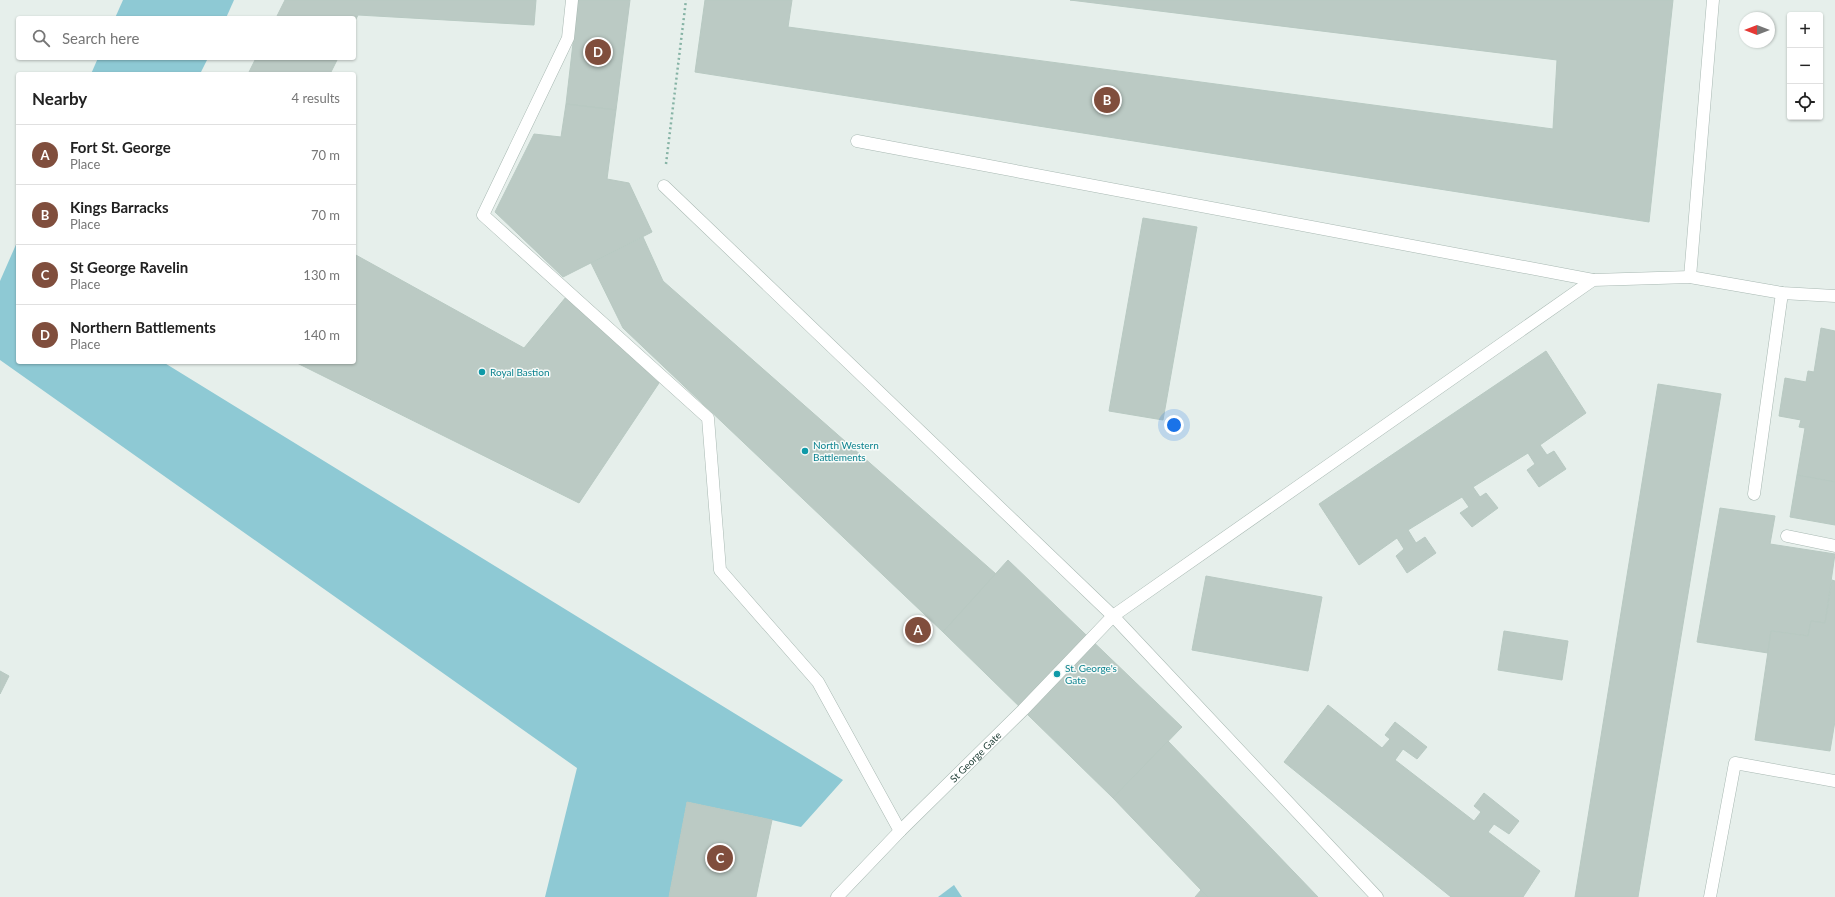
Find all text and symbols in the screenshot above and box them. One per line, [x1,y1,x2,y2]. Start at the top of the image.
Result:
north arrow [1739,12,1775,48]
map controls [1787,12,1823,120]
button: + [1787,12,1823,48]
search box [16,16,356,60]
icon: search [30,27,52,49]
text: Search here [62,29,139,47]
pin: D [585,37,611,67]
button: − [1787,48,1823,84]
button: locate [1787,84,1823,120]
pin: B [1094,85,1120,115]
text: Nearby [32,88,87,109]
text: 4 results [292,90,340,106]
text: Fort St. George [70,138,171,156]
text: A [40,147,50,163]
text: 70 m [311,147,340,163]
text: Place [70,156,100,172]
text: Kings Barracks [70,198,169,216]
text: B [41,207,49,223]
text: 70 m [311,207,340,223]
text: Place [70,216,100,232]
text: St George Ravelin [70,258,188,276]
text: C [41,267,49,283]
text: 130 m [303,267,340,283]
text: Place [70,276,100,292]
text: Northern Battlements [70,318,216,336]
text: D [40,327,50,343]
text: 140 m [303,327,340,343]
text: Place [70,336,100,352]
place label: Royal Bastion [490,366,550,378]
marker: Royal Bastion [477,367,487,377]
your location [1164,415,1184,435]
place label: North Western Battlements [813,439,879,463]
marker: North Western Battlements [800,446,810,456]
pin: A [905,615,931,645]
place label: St. George's Gate [1065,662,1117,686]
marker: St. George's Gate [1052,669,1062,679]
street label: St George Gate [947,729,1004,785]
pin: C [707,843,733,873]

